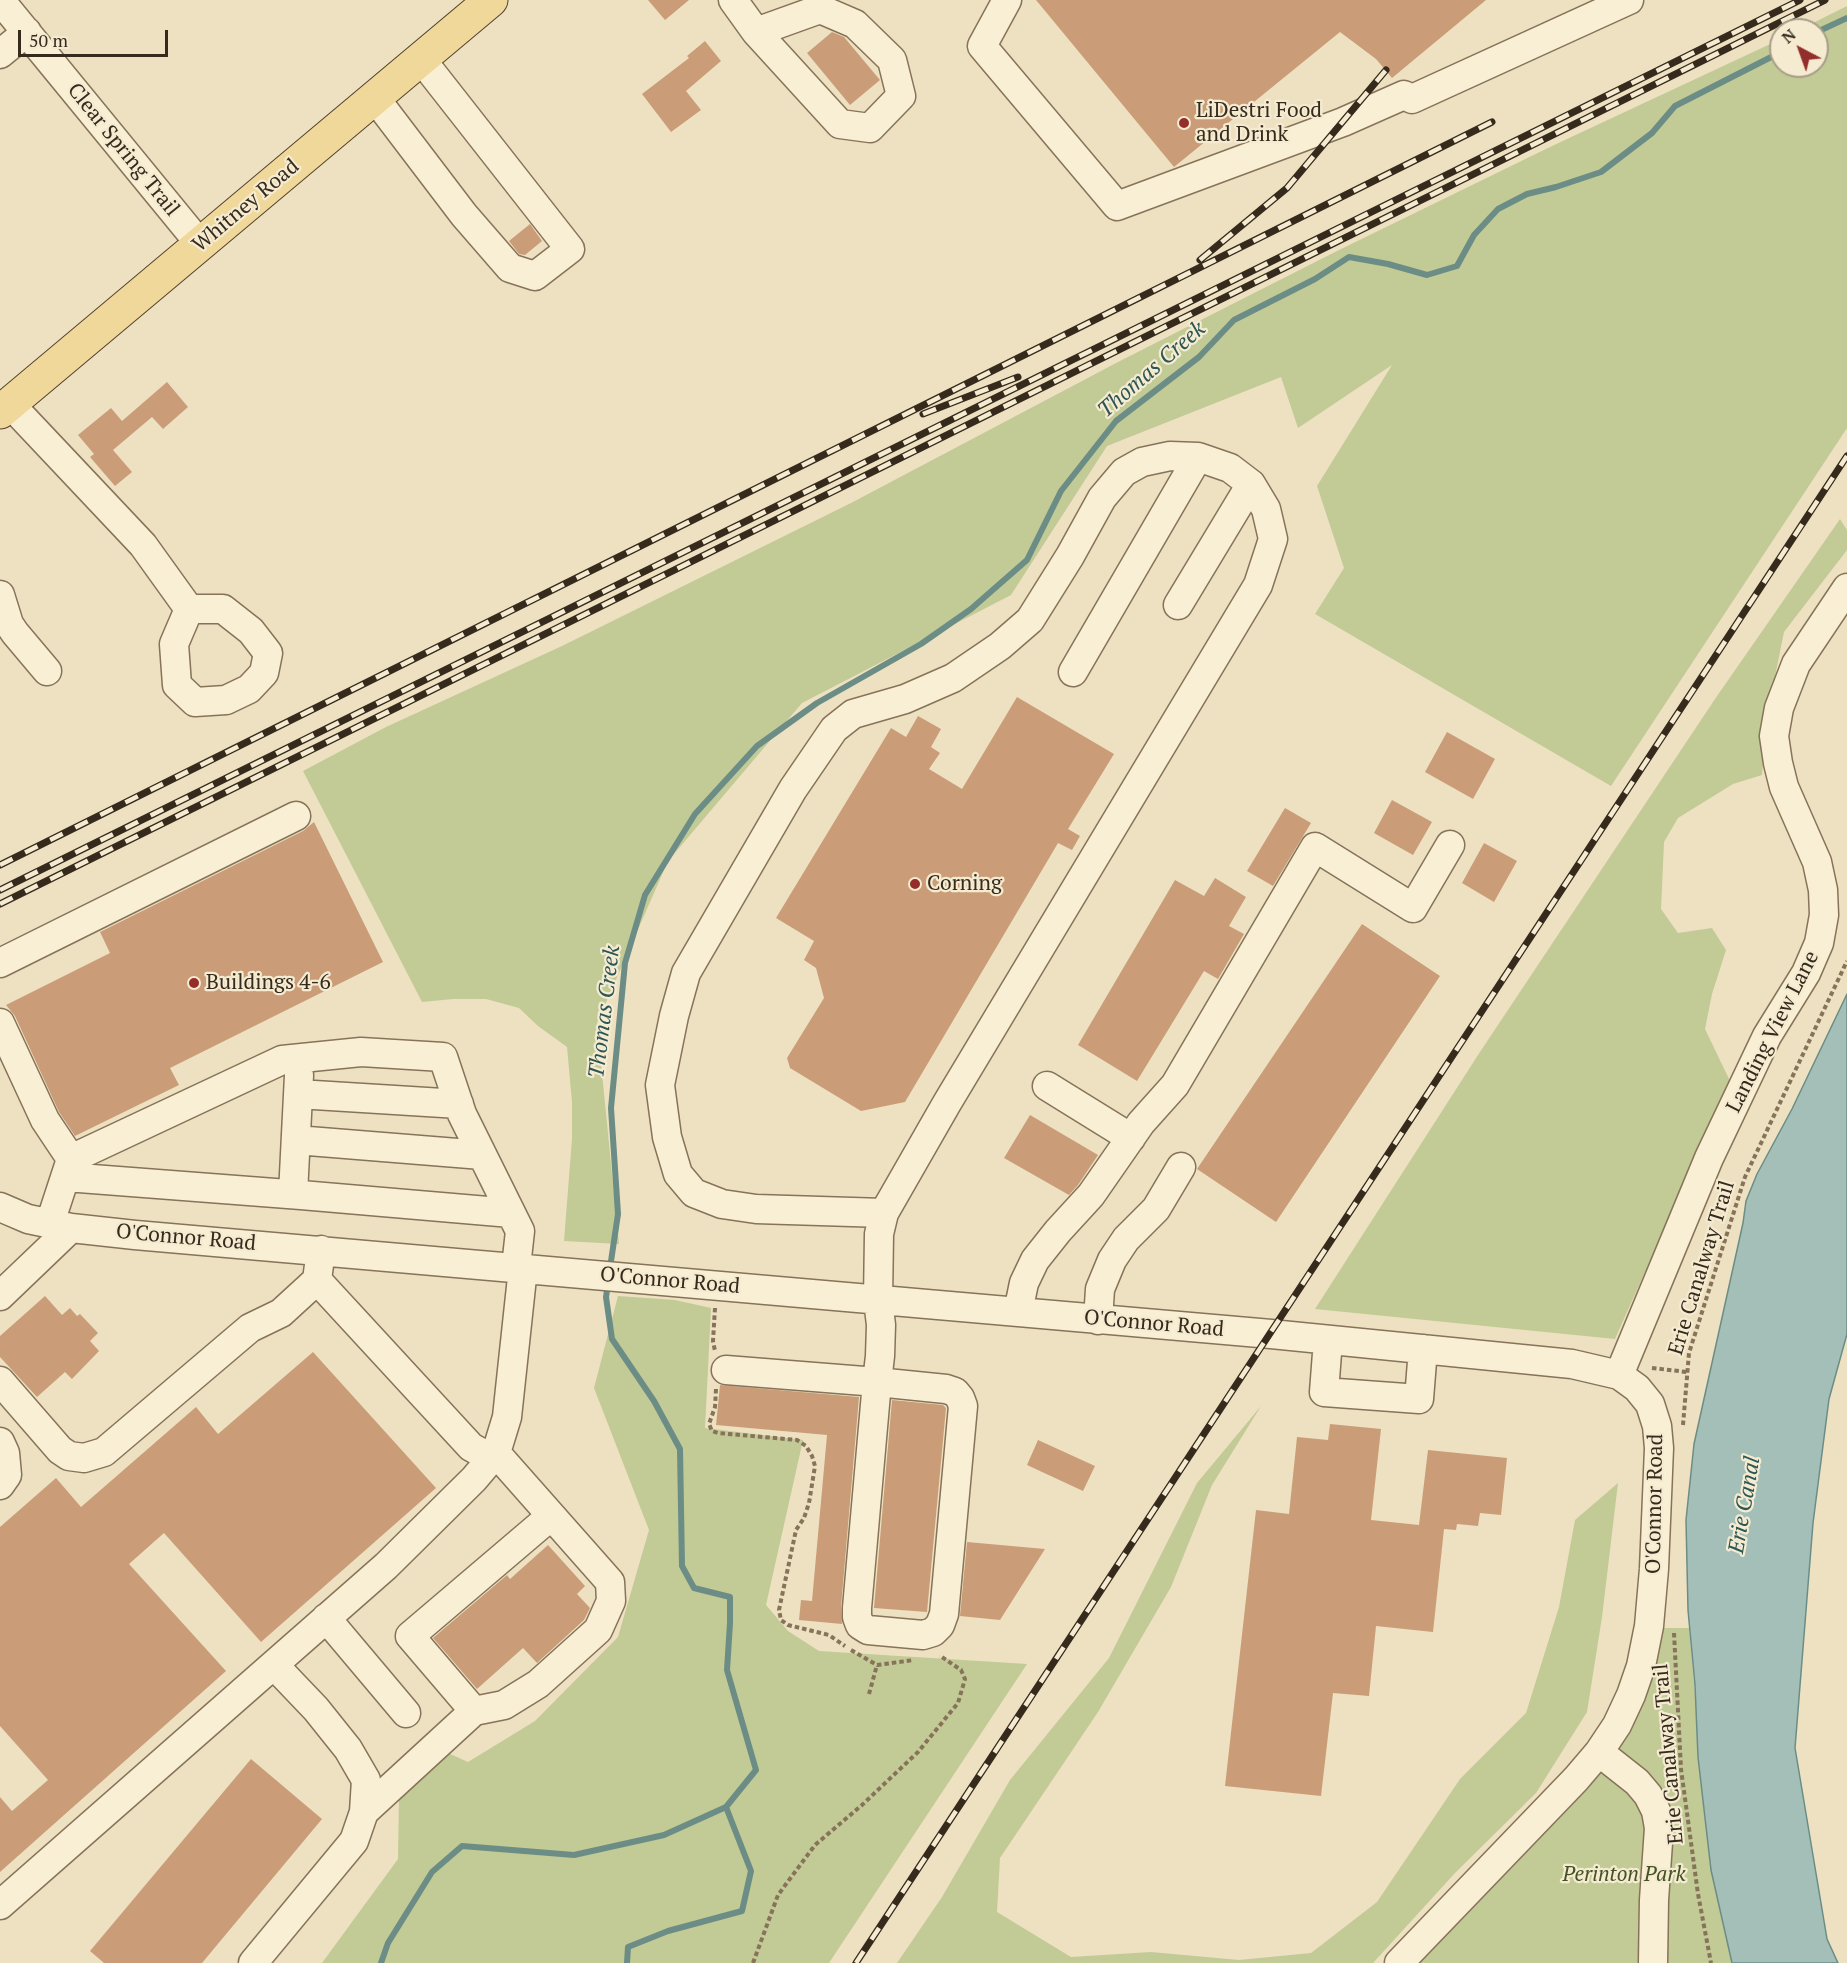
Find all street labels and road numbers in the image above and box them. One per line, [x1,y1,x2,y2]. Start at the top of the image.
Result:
street label: Clear Spring Trail [62,78,184,222]
street label: Whitney Road [188,154,304,258]
street label: Landing View Lane [1721,947,1825,1117]
street label: Erie Canalway Trail [1663,1178,1741,1358]
street label: O'Connor Road [115,1219,257,1257]
street label: O'Connor Road [599,1262,741,1300]
street label: O'Connor Road [1083,1305,1225,1343]
street label: O'Connor Road [1641,1434,1669,1574]
street label: Erie Canalway Trail [1649,1663,1689,1845]

